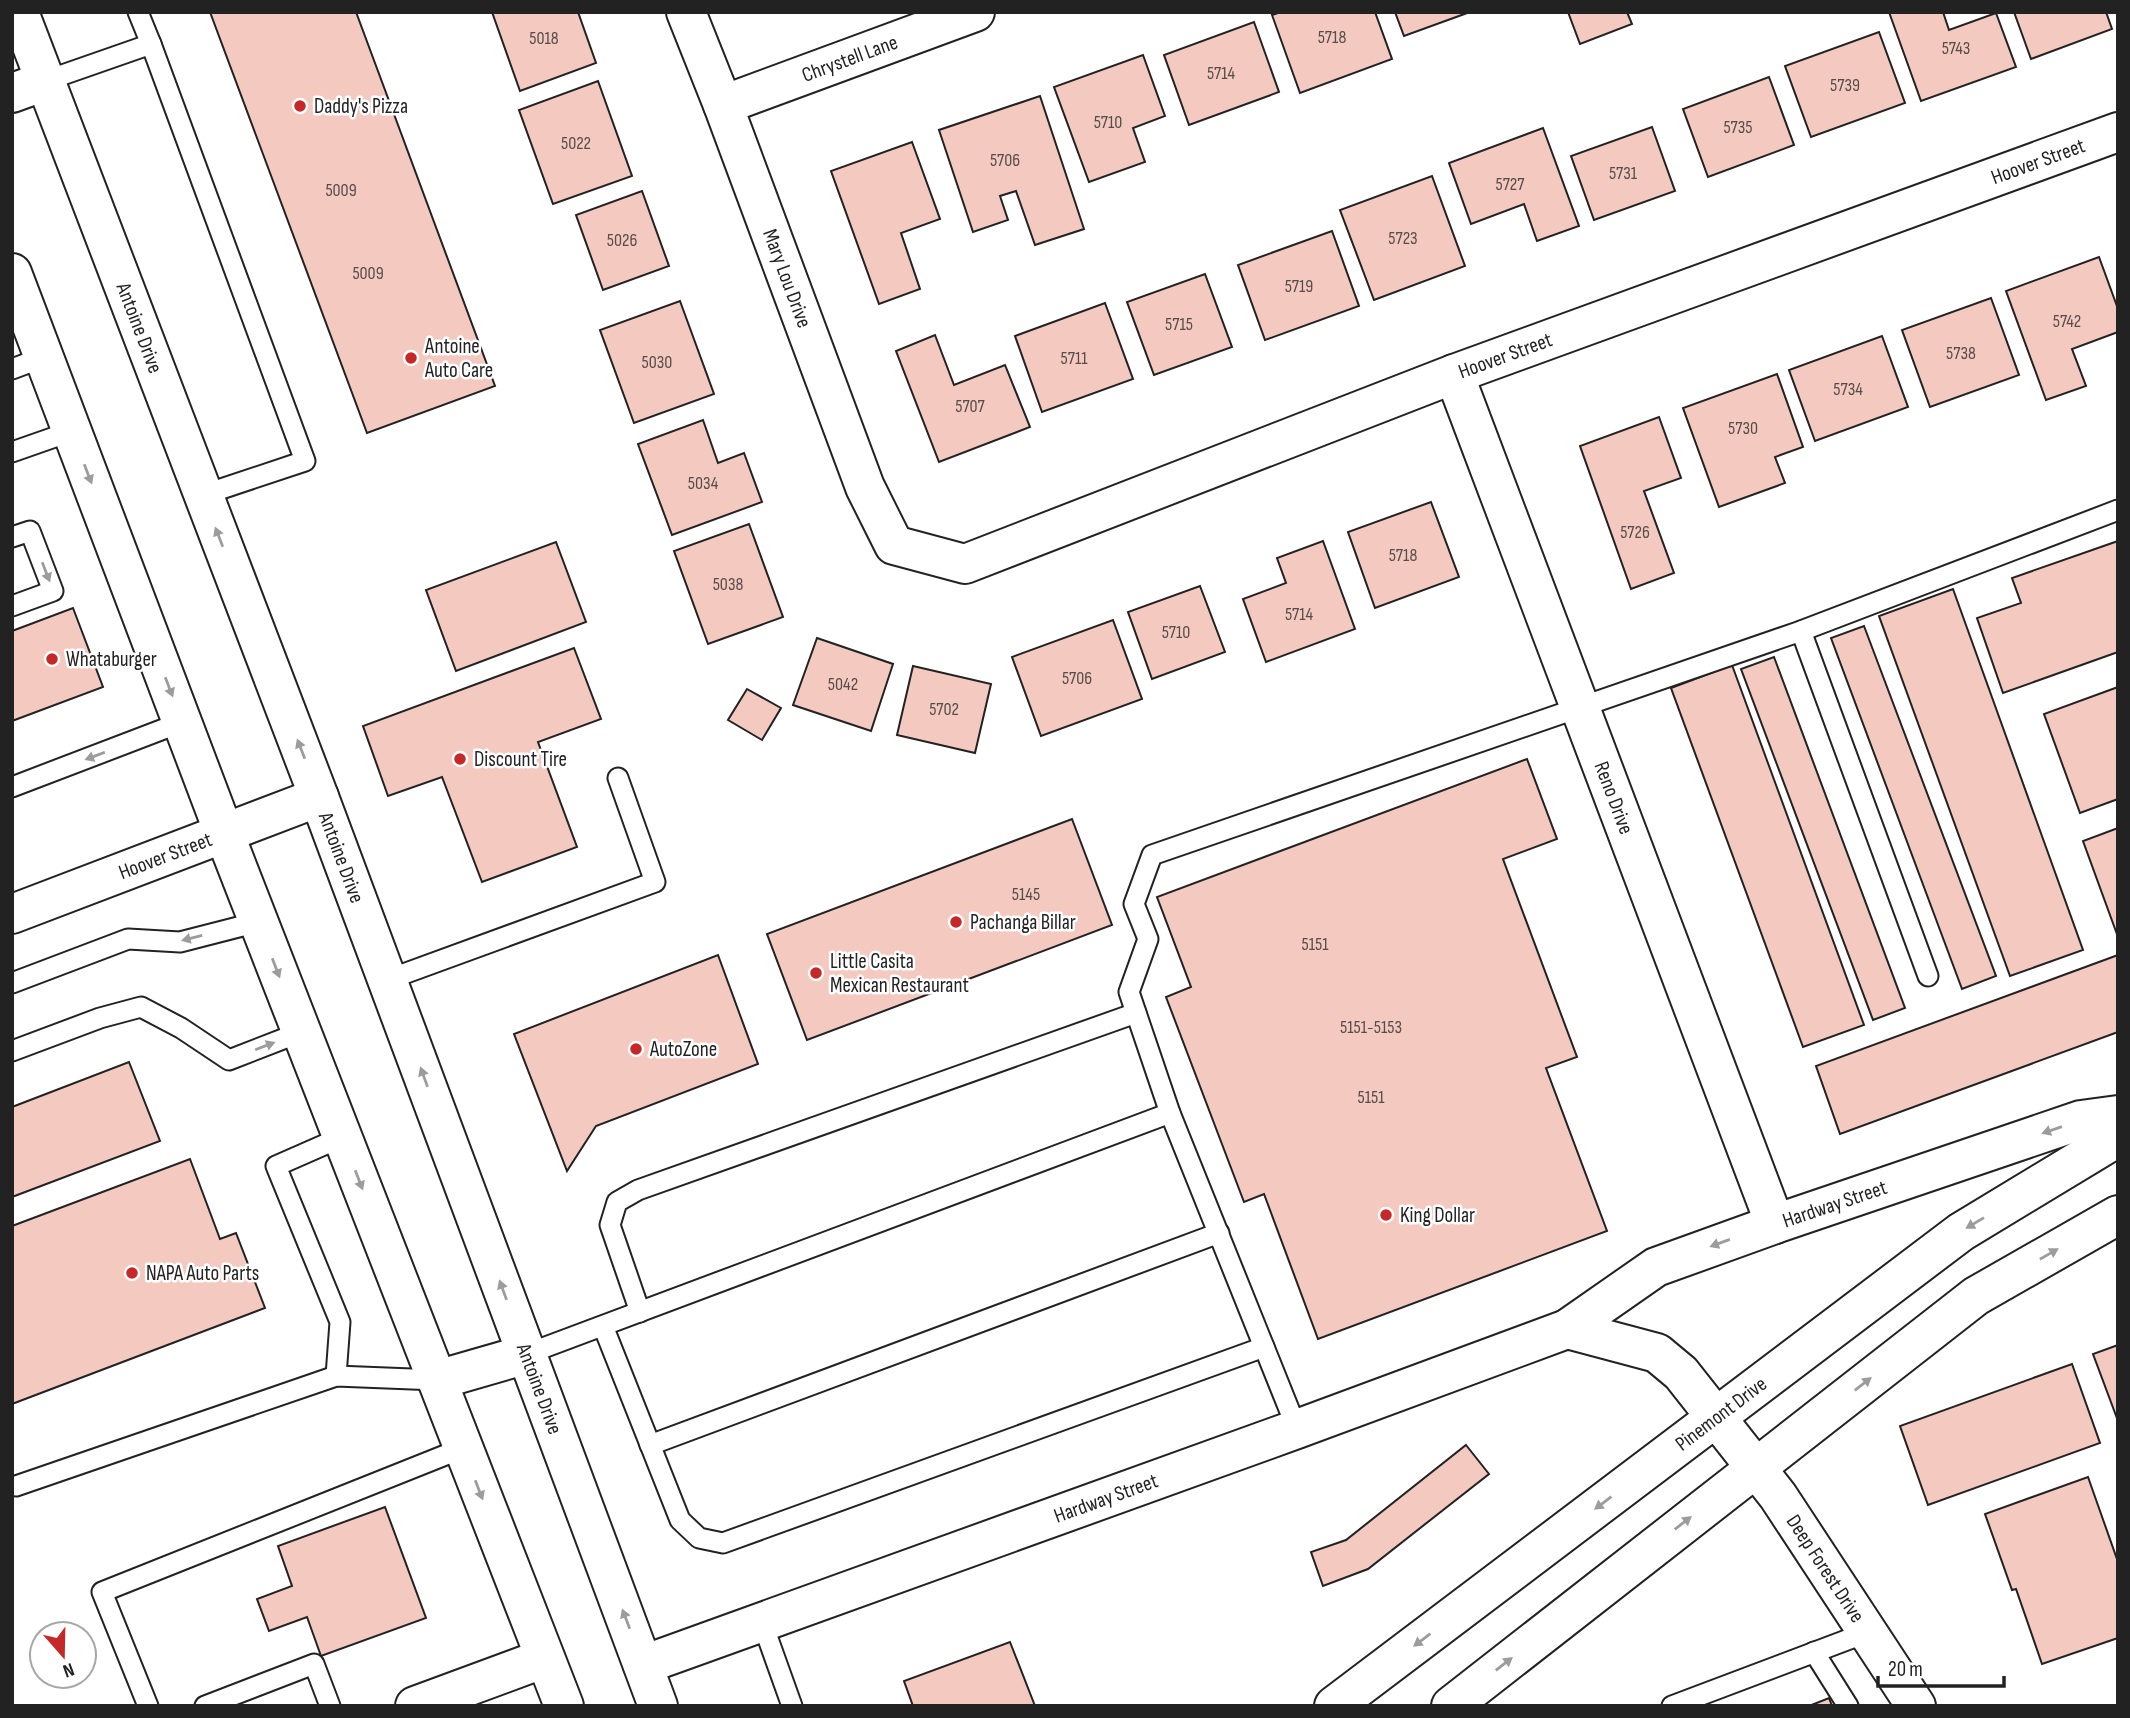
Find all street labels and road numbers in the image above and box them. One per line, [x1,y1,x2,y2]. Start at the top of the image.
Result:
street label: Chrystell Lane [798,29,901,87]
street label: Hoover Street [1987,133,2088,190]
street label: Mary Lou Drive [758,226,817,331]
street label: Antoine Drive [111,278,168,377]
street label: Hoover Street [1455,327,1555,384]
street label: Reno Drive [1589,758,1639,838]
street label: Antoine Drive [313,808,370,906]
street label: Hoover Street [115,826,216,885]
street label: Hardway Street [1779,1174,1890,1233]
street label: Antoine Drive [511,1339,568,1438]
street label: Pinemont Drive [1670,1371,1772,1456]
street label: Hardway Street [1051,1468,1161,1528]
street label: Deep Forest Drive [1781,1510,1870,1627]

